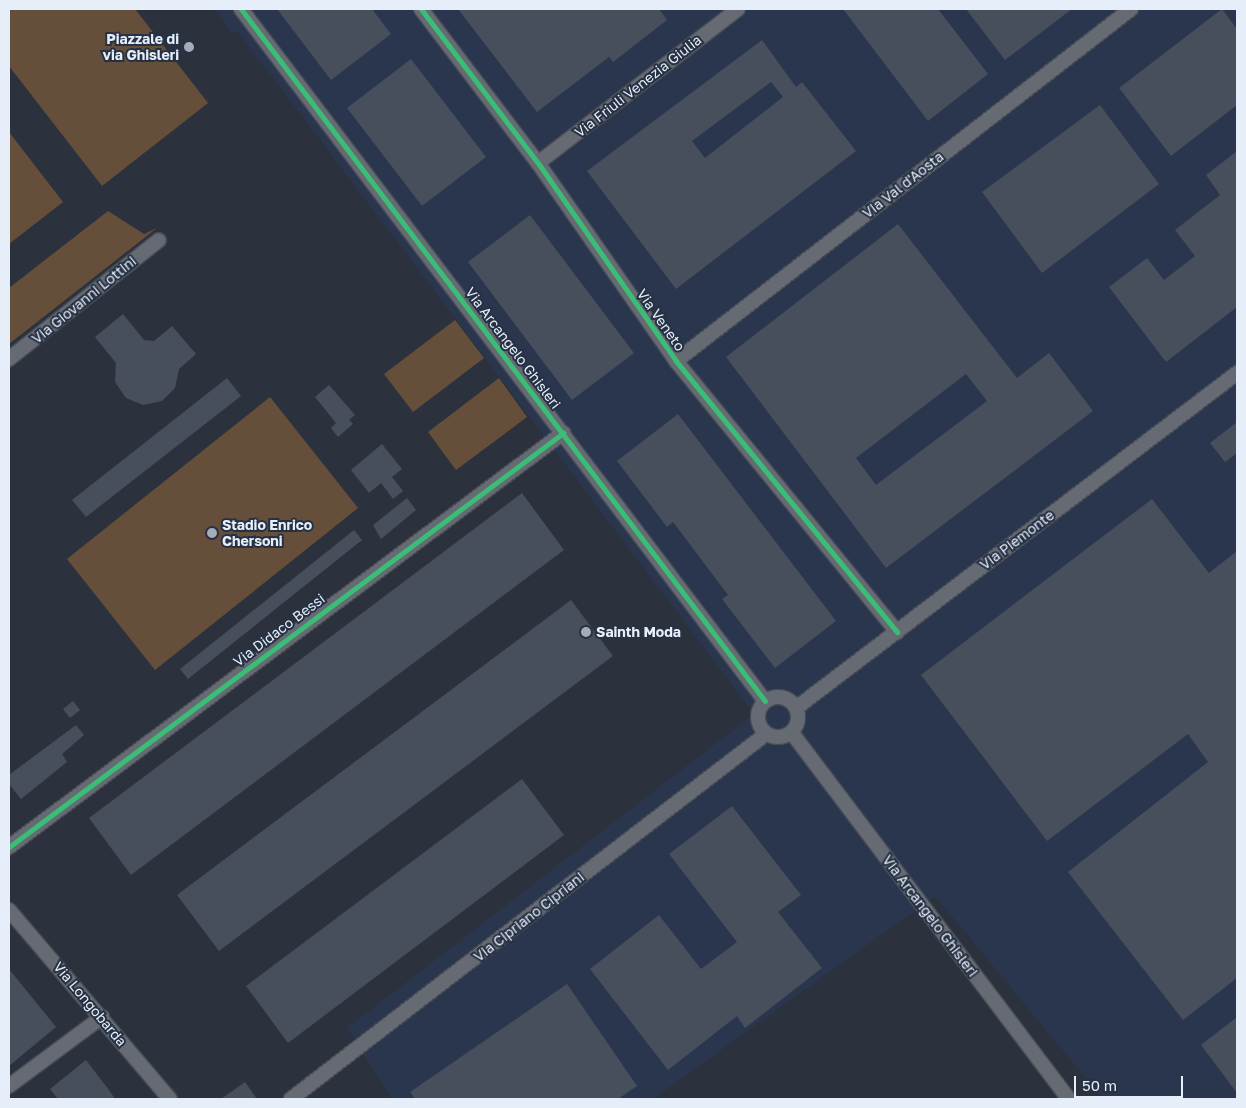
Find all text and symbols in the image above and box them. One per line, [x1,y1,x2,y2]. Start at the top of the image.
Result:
place label: Piazzale di via Ghisleri [103,31,179,64]
street label: Via Friuli Venezia Giulia [571,31,705,141]
marker: Piazzale di via Ghisleri [183,41,195,53]
street label: Via Val d'Aosta [859,148,947,222]
street label: Via Giovanni Lottini [28,253,140,347]
street label: Via Arcangelo Ghisleri [462,284,564,412]
street label: Via Veneto [633,286,689,354]
street label: Via Piemonte [977,507,1057,573]
place label: Stadio Enrico Chersoni [222,517,312,550]
marker: Stadio Enrico Chersoni [206,527,218,539]
street label: Via Didaco Bessi [230,590,328,670]
place label: Sainth Moda [596,624,681,640]
marker: Sainth Moda [580,626,592,638]
street label: Via Arcangelo Ghisleri [879,852,981,980]
street label: Via Cipriano Cipriani [470,869,588,965]
street label: Via Longobarda [50,958,130,1050]
scale bar [1076,1066,1185,1098]
text: 50 m [1082,1076,1117,1094]

